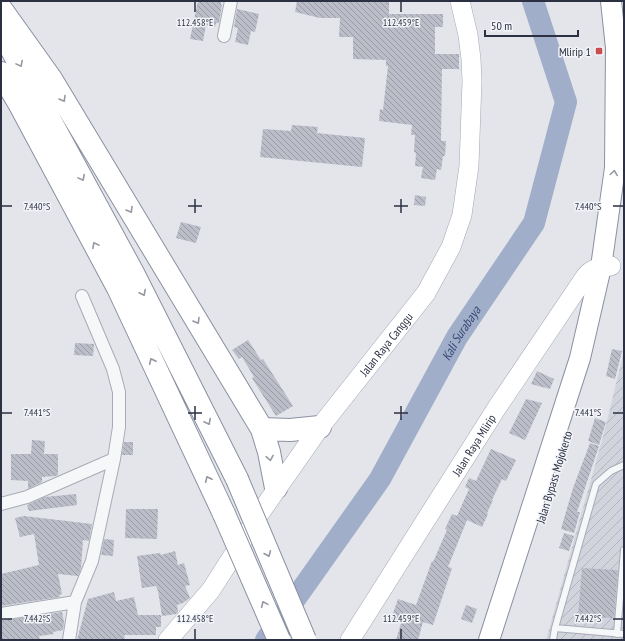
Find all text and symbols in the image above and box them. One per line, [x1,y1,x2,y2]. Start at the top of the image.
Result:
scale bar [485,12,578,38]
text: 112.458°E [177,16,213,29]
text: 112.459°E [383,16,419,29]
text: 50 m [491,18,512,33]
place label: Mlirip 1 [559,44,591,59]
marker: Mlirip 1 [594,46,604,56]
one-way arrow [15,60,22,67]
one-way arrow [58,95,66,102]
one-way arrow [609,170,618,176]
one-way arrow [77,174,84,182]
text: 7.440°S [24,200,50,213]
text: 7.440°S [575,200,601,213]
one-way arrow [125,206,133,213]
one-way arrow [92,241,99,249]
one-way arrow [138,289,146,296]
water label: Kali Surabaya [437,302,484,363]
street label: Jalan Raya Canggu [355,309,415,379]
one-way arrow [192,317,200,324]
one-way arrow [149,358,157,365]
text: 7.441°S [24,406,50,419]
text: 7.441°S [575,406,601,419]
street label: Jalan Raya Mlirip [448,411,498,479]
one-way arrow [203,417,211,425]
street label: Jalan Bypass Mojokerto [533,429,575,526]
one-way arrow [265,455,274,461]
one-way arrow [205,475,213,483]
one-way arrow [263,549,271,557]
one-way arrow [260,601,268,608]
text: 7.442°S [24,612,50,625]
text: 112.458°E [177,612,213,625]
text: 112.459°E [383,612,419,625]
text: 7.442°S [575,612,601,625]

